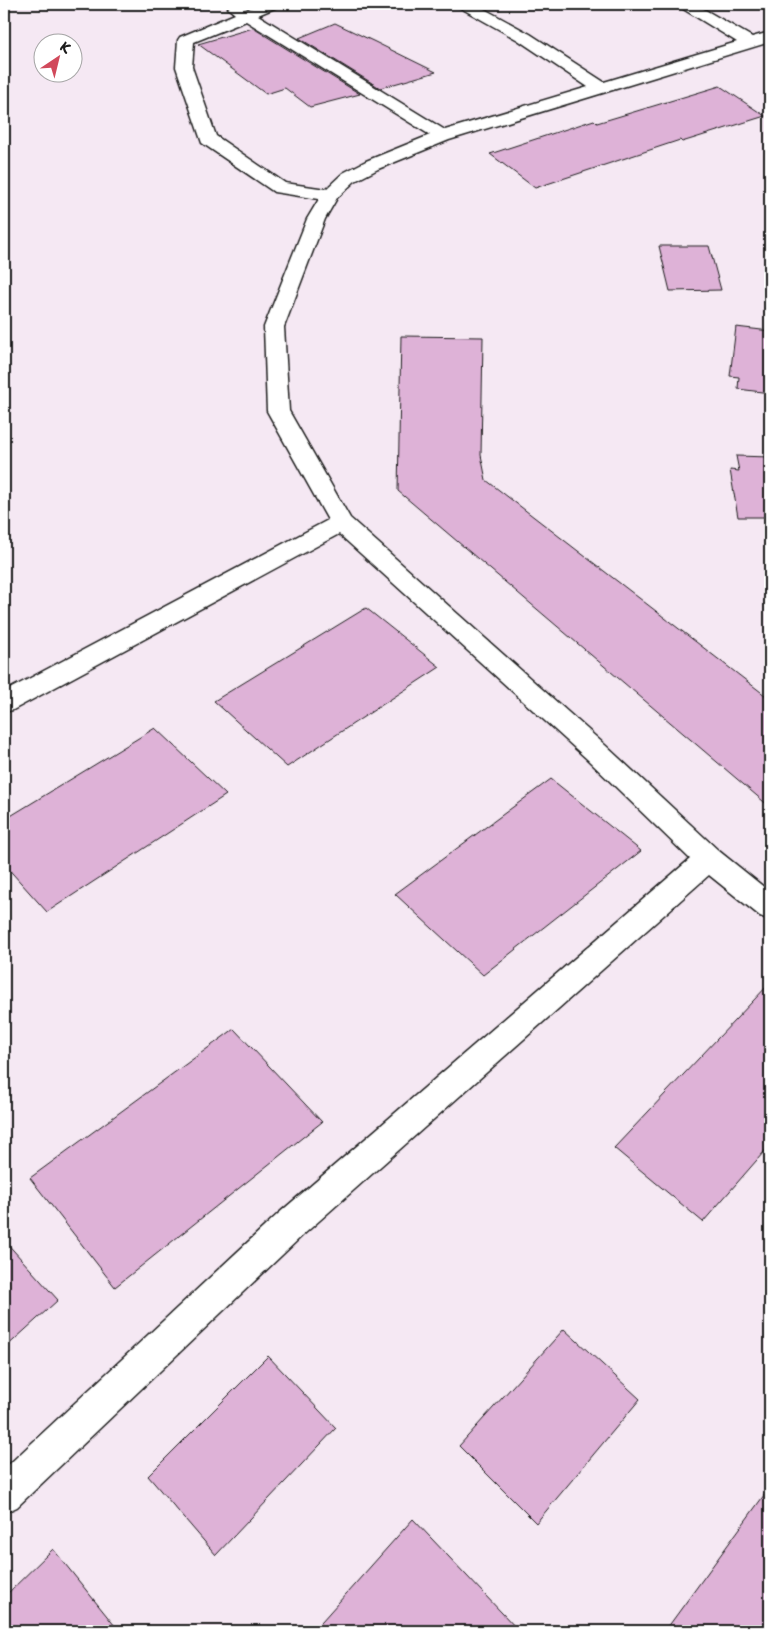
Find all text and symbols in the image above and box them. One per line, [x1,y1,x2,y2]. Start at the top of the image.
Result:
north arrow [32,32,82,82]
text: K [56,37,75,58]

